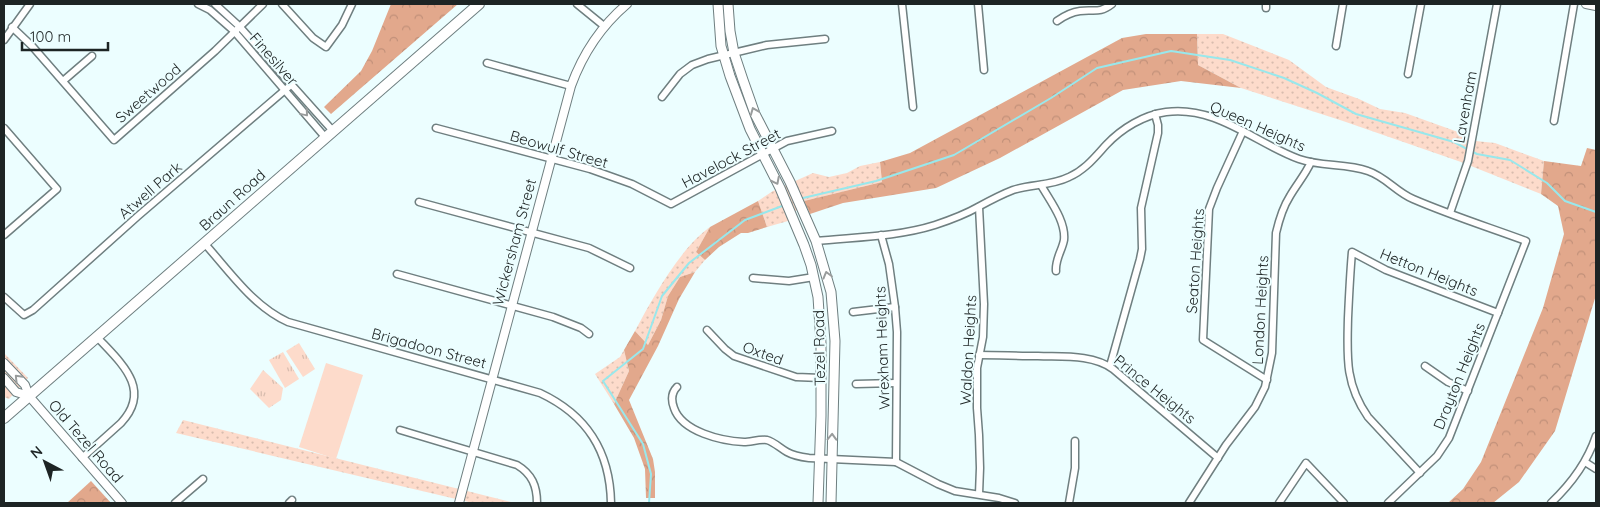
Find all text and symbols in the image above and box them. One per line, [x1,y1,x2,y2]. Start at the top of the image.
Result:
scale bar [22,20,109,52]
text: 100 m [30,27,71,46]
street label: Finesilver [246,29,302,90]
street label: Sweetwood [111,59,185,127]
street label: Lavenham [1449,69,1481,145]
street label: Queen Heights [1207,96,1309,156]
one-way arrow [299,107,308,116]
one-way arrow [750,107,760,116]
street label: Havelock Street [678,124,784,192]
street label: Beowulf Street [508,126,610,172]
street label: Atwell Park [114,157,186,223]
street label: Braun Road [195,165,269,235]
street label: Wickersham Street [488,176,540,308]
one-way arrow [770,176,780,185]
street label: Seaton Heights [1182,208,1208,314]
street label: Hetton Heights [1377,244,1481,300]
street label: London Heights [1248,255,1272,365]
one-way arrow [822,271,833,280]
street label: Wrexham Heights [870,286,894,410]
street label: Waldon Heights [956,294,980,406]
street label: Tezel Road [809,310,829,386]
street label: Drayton Heights [1429,320,1489,432]
street label: Brigadoon Street [369,324,489,372]
street label: Oxted [740,337,786,369]
street label: Prince Heights [1110,350,1200,428]
one-way arrow [15,375,24,384]
street label: Old Tezel Road [45,396,127,486]
one-way arrow [827,433,837,440]
north arrow [20,437,70,487]
text: N [27,442,46,462]

